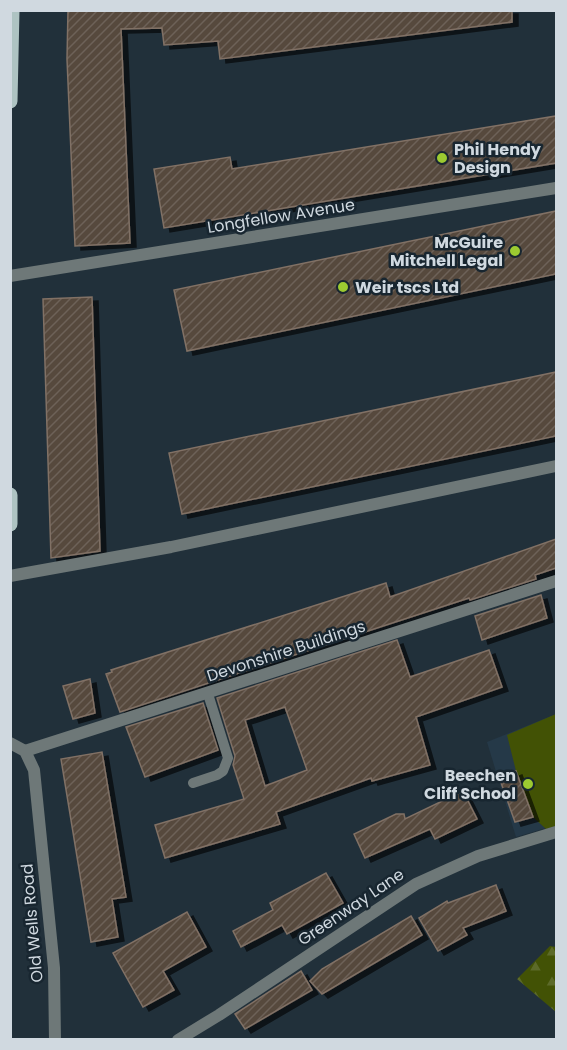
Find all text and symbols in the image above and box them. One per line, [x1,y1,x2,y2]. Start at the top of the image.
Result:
place label: Phil Hendy Design [454,138,542,179]
marker: Phil Hendy Design [435,151,449,165]
street label: Longfellow Avenue [206,193,356,239]
place label: McGuire Mitchell Legal [390,231,503,272]
marker: McGuire Mitchell Legal [508,244,522,258]
place label: Weir tscs Ltd [355,276,459,299]
marker: Weir tscs Ltd [336,280,350,294]
street label: Devonshire Buildings [204,614,368,688]
place label: Beechen Cliff School [424,764,516,805]
marker: Beechen Cliff School [521,777,535,791]
street label: Old Wells Road [15,863,49,983]
street label: Greenway Lane [293,863,409,951]

